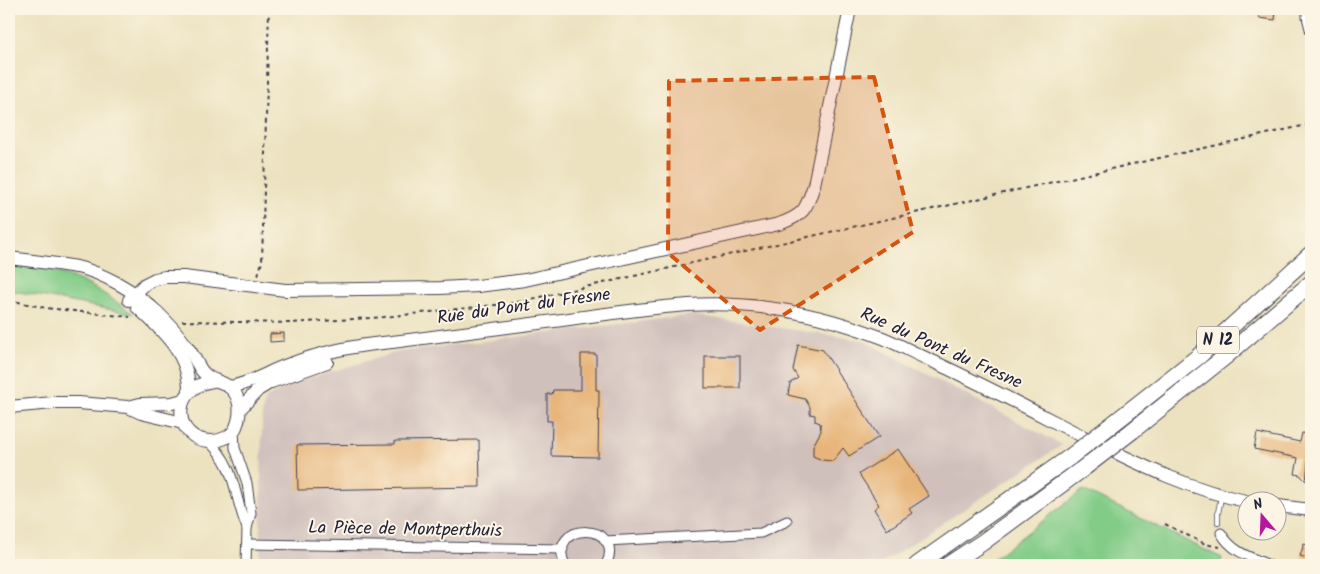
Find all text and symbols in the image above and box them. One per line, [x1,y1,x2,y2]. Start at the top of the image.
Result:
street label: Rue du Pont du Fresne [435,280,613,334]
street label: Rue du Pont du Fresne [855,300,1027,398]
road number: N 12 [1197,326,1239,354]
north arrow [1238,492,1288,542]
text: N [1250,493,1266,516]
street label: La Pièce de Montperthuis [308,514,502,546]

